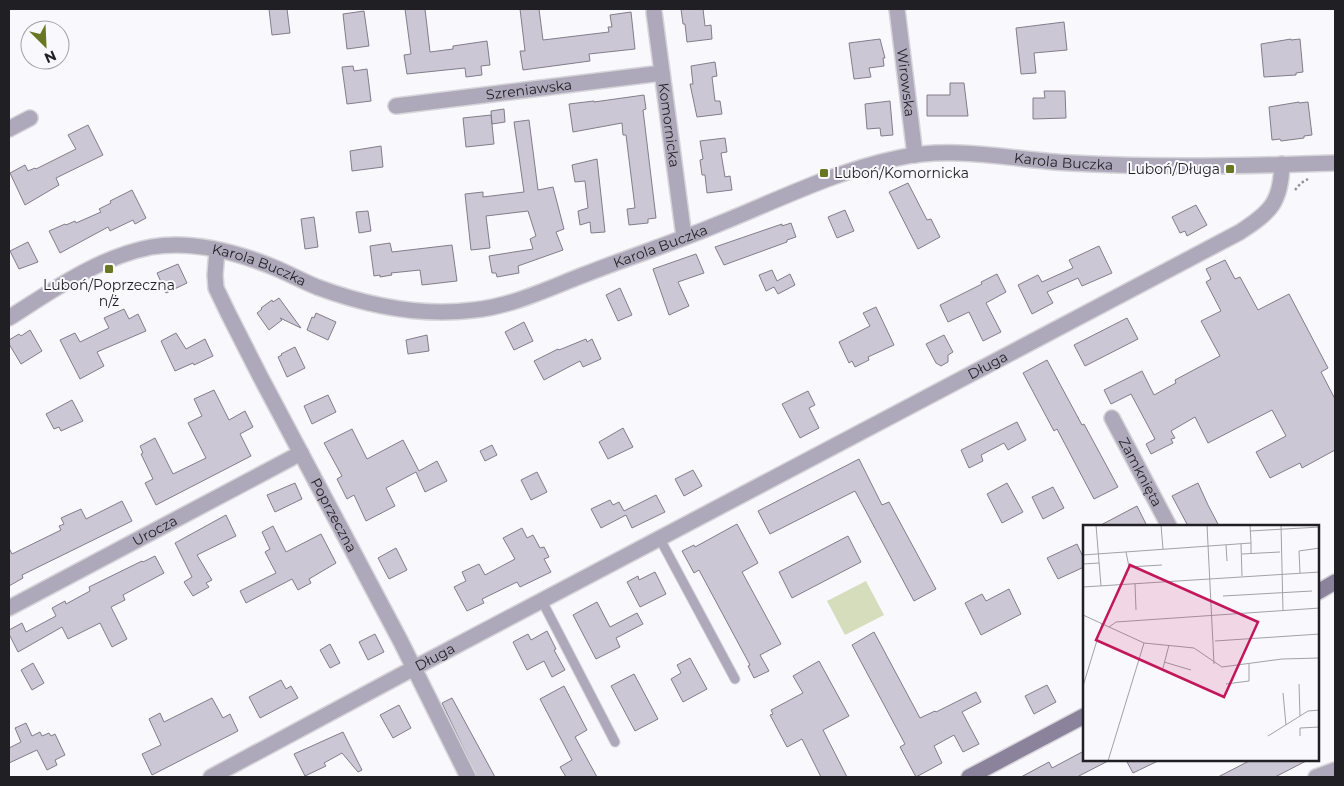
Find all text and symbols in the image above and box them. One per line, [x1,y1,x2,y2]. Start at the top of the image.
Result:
north arrow [20,20,70,70]
text: N [41,46,59,67]
street label: Wirowska [893,47,919,118]
street label: Szreniawska [485,75,573,104]
street label: Komornicka [655,82,684,168]
street label: Karola Buczka [1013,149,1113,174]
place label: Luboń/Długa [1127,160,1220,178]
marker: Luboń/Długa [1224,163,1236,175]
place label: Luboń/Komornicka [834,164,969,182]
marker: Luboń/Komornicka [818,167,830,179]
street label: Karola Buczka [611,220,710,272]
street label: Karola Buczka [210,240,309,290]
marker: Luboń/Poprzeczna n/ż [103,263,115,275]
place label: Luboń/Poprzeczna n/ż [43,276,175,310]
street label: Długa [964,347,1011,383]
street label: Zamknięta [1115,434,1166,510]
street label: Poprzeczna [307,475,361,556]
street label: Urocza [129,511,180,550]
inset map [1083,525,1319,761]
street label: Długa [412,639,458,675]

